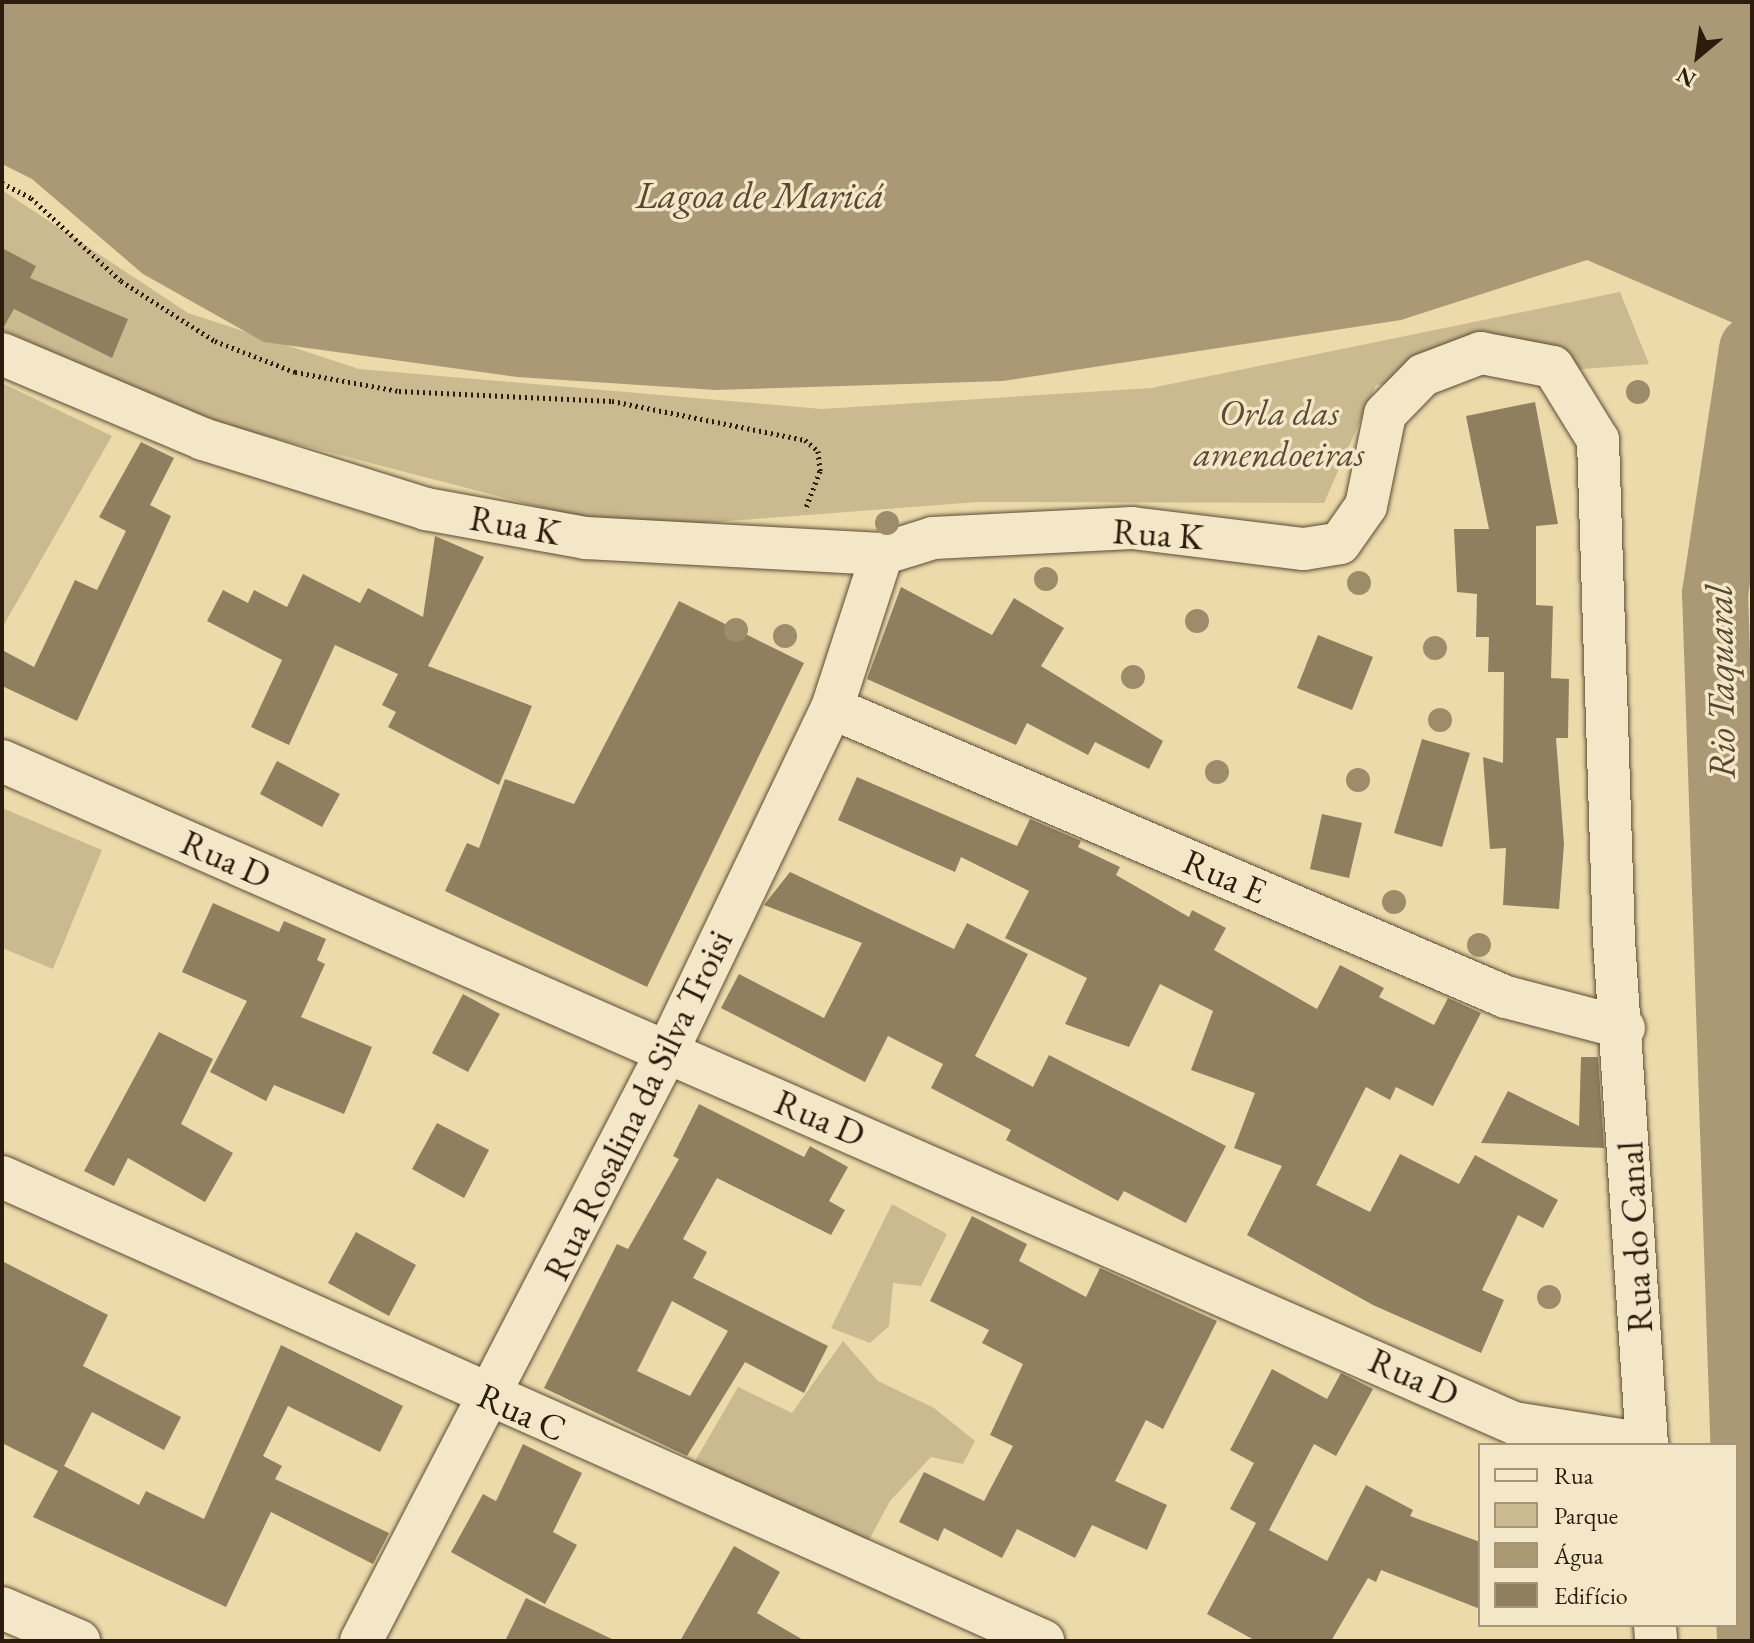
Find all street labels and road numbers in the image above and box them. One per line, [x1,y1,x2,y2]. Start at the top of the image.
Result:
street label: Rua K [467,496,563,554]
street label: Rua K [1111,509,1205,559]
street label: Rua D [175,820,277,898]
street label: Rua E [1177,839,1273,913]
street label: Rua Rosalina da Silva Troisi [534,923,742,1287]
street label: Rua D [769,1080,871,1156]
street label: Rua do Canal [1608,1140,1662,1334]
street label: Rua D [1363,1338,1465,1416]
street label: Rua C [471,1374,573,1450]

